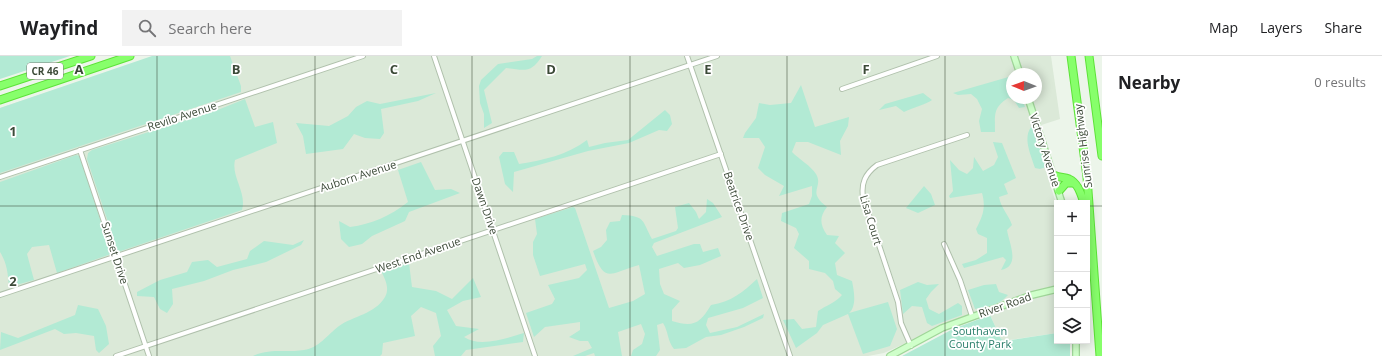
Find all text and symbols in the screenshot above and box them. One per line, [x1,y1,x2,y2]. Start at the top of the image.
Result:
search box [122,10,402,46]
text: Wayfind [20,15,98,41]
icon: search [136,17,158,39]
text: Search here [168,18,252,38]
text: Map [1209,18,1238,37]
text: Layers [1260,18,1302,37]
text: Share [1324,18,1362,37]
text: A [75,60,84,78]
text: B [232,60,241,78]
text: C [390,60,398,78]
text: D [546,60,556,78]
text: E [704,60,712,78]
text: F [862,60,870,78]
road number: CR 46 [27,63,63,79]
north arrow [1006,68,1042,104]
text: Nearby [1118,71,1180,94]
text: 0 results [1314,73,1366,91]
street label: Revilo Avenue [145,97,218,134]
street label: Sunrise Highway [1070,103,1095,189]
street label: Victory Avenue [1027,111,1064,188]
text: 1 [9,122,17,140]
street label: Auborn Avenue [318,156,398,195]
street label: Beatrice Drive [721,169,758,242]
street label: Dawn Drive [469,175,502,236]
street label: Lisa Court [857,193,886,247]
map controls [1054,200,1090,344]
button: + [1054,200,1090,236]
street label: Sunset Drive [98,220,133,286]
street label: West End Avenue [373,233,462,276]
button: − [1054,236,1090,272]
text: 2 [9,272,17,290]
button: locate [1054,272,1090,308]
street label: River Road [976,289,1033,321]
button: layers [1054,308,1090,344]
park label: Southaven County Park [949,323,1011,351]

